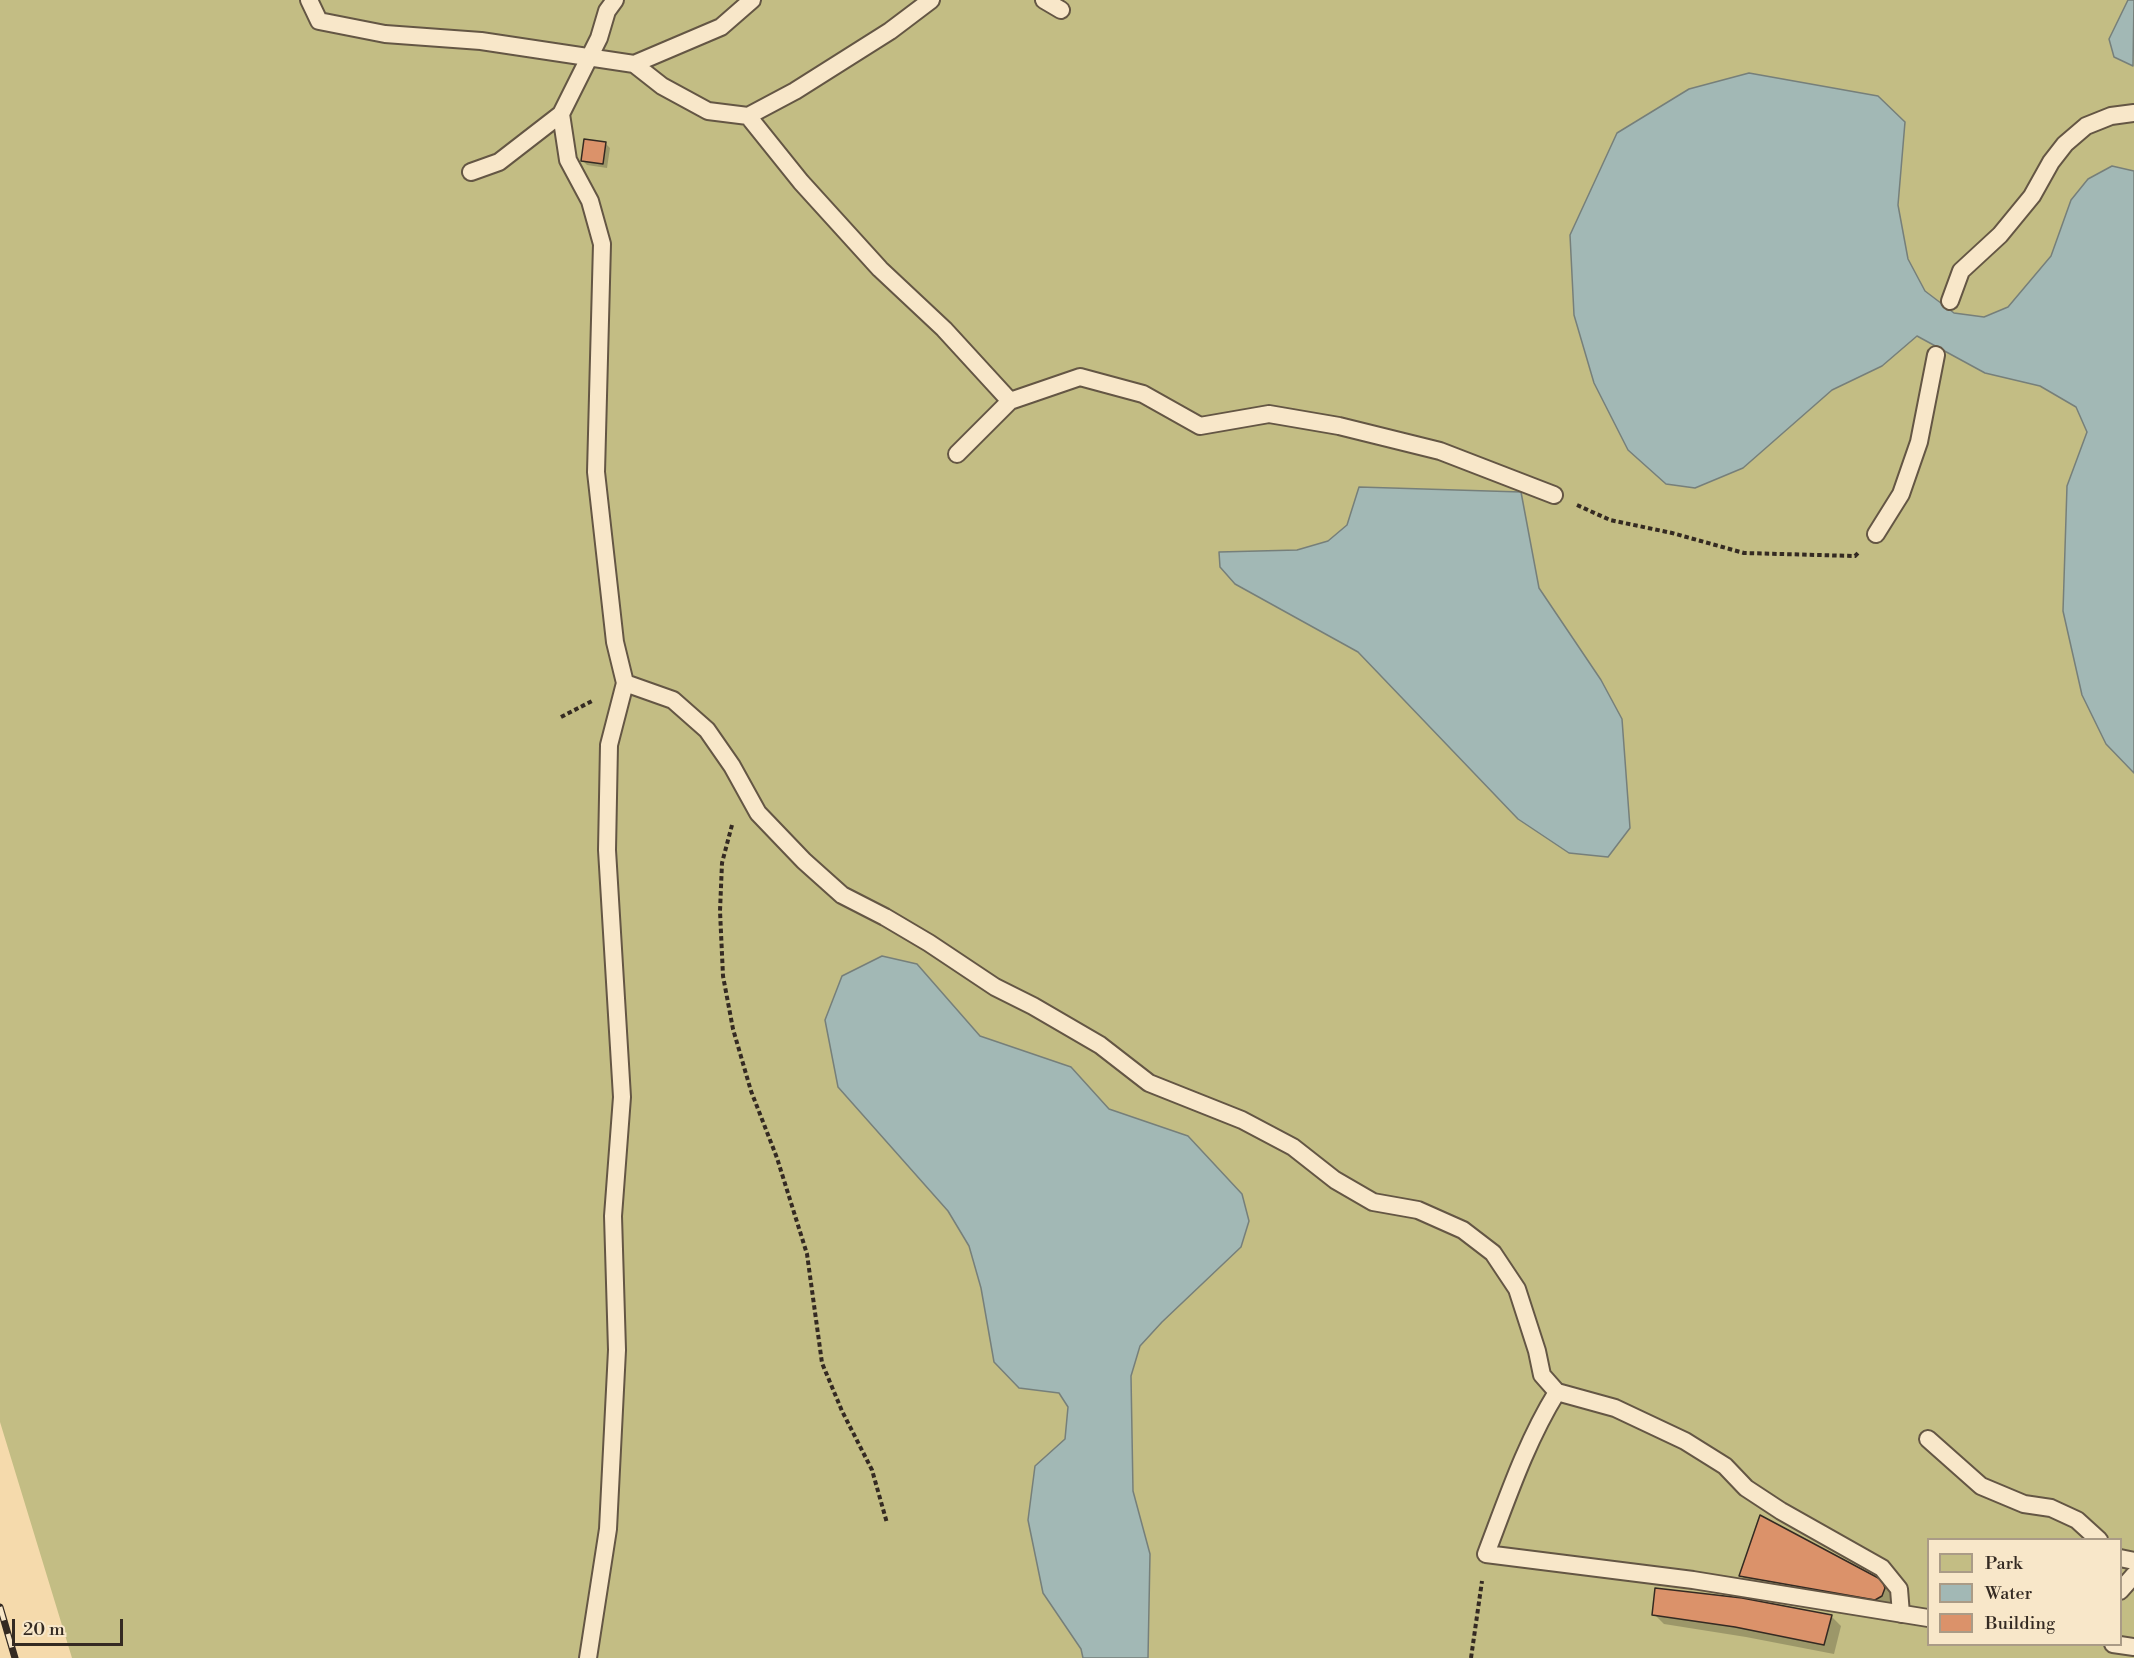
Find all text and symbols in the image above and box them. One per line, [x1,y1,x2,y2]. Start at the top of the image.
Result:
legend [1927,1538,2122,1646]
text: Park [1985,1552,2022,1575]
text: Water [1985,1582,2032,1605]
scale bar [15,1607,126,1645]
text: Building [1985,1612,2055,1635]
text: 20 m [23,1618,65,1641]

